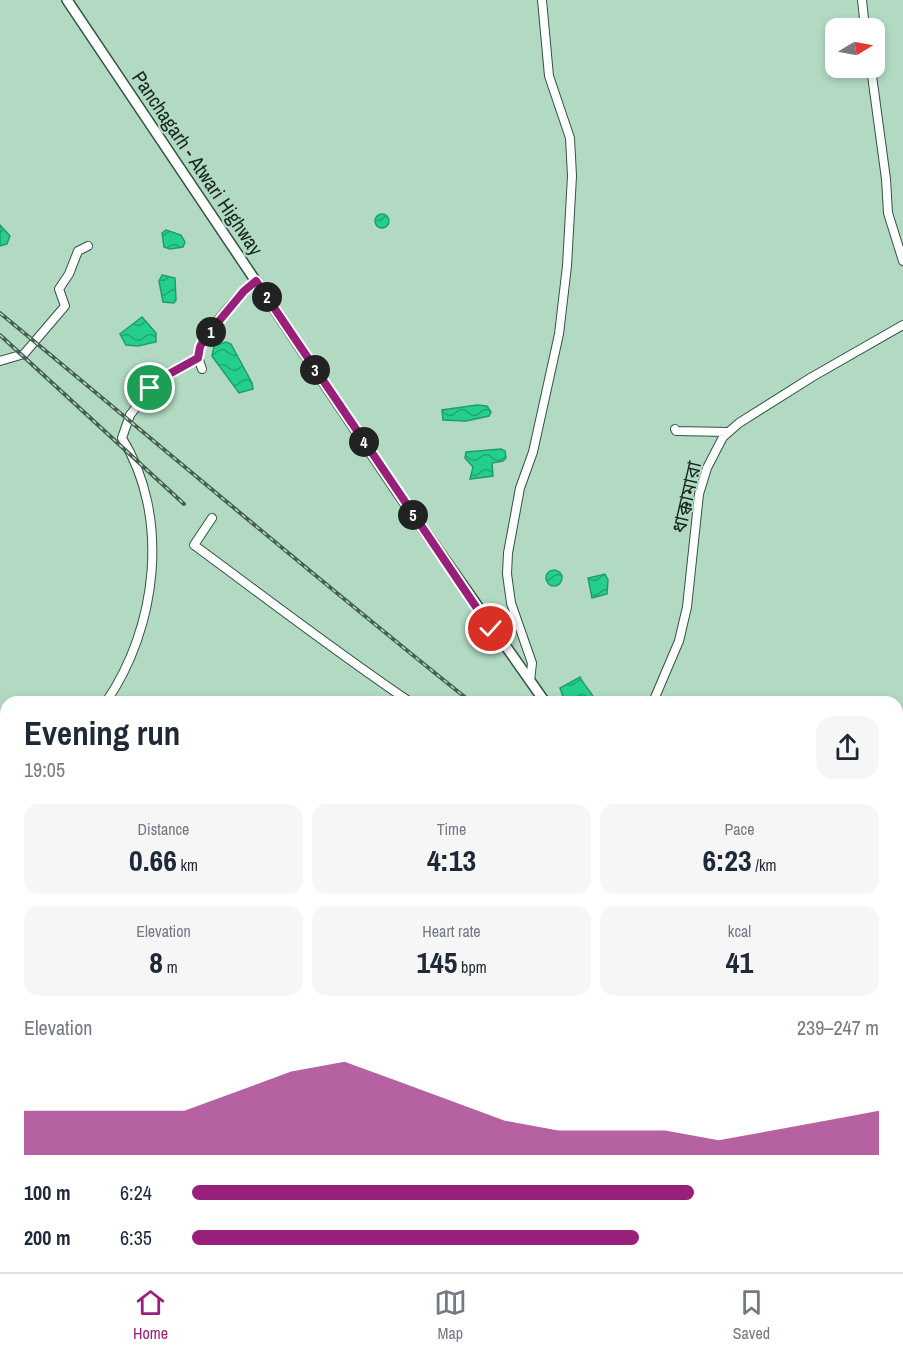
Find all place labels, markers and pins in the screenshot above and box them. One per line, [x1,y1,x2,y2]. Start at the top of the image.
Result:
pin: 2 [252,282,282,312]
pin: 1 [196,317,226,347]
pin: 3 [300,355,330,385]
pin [124,362,175,413]
pin: 4 [349,427,379,457]
pin: 5 [398,500,428,530]
pin [465,603,516,654]

